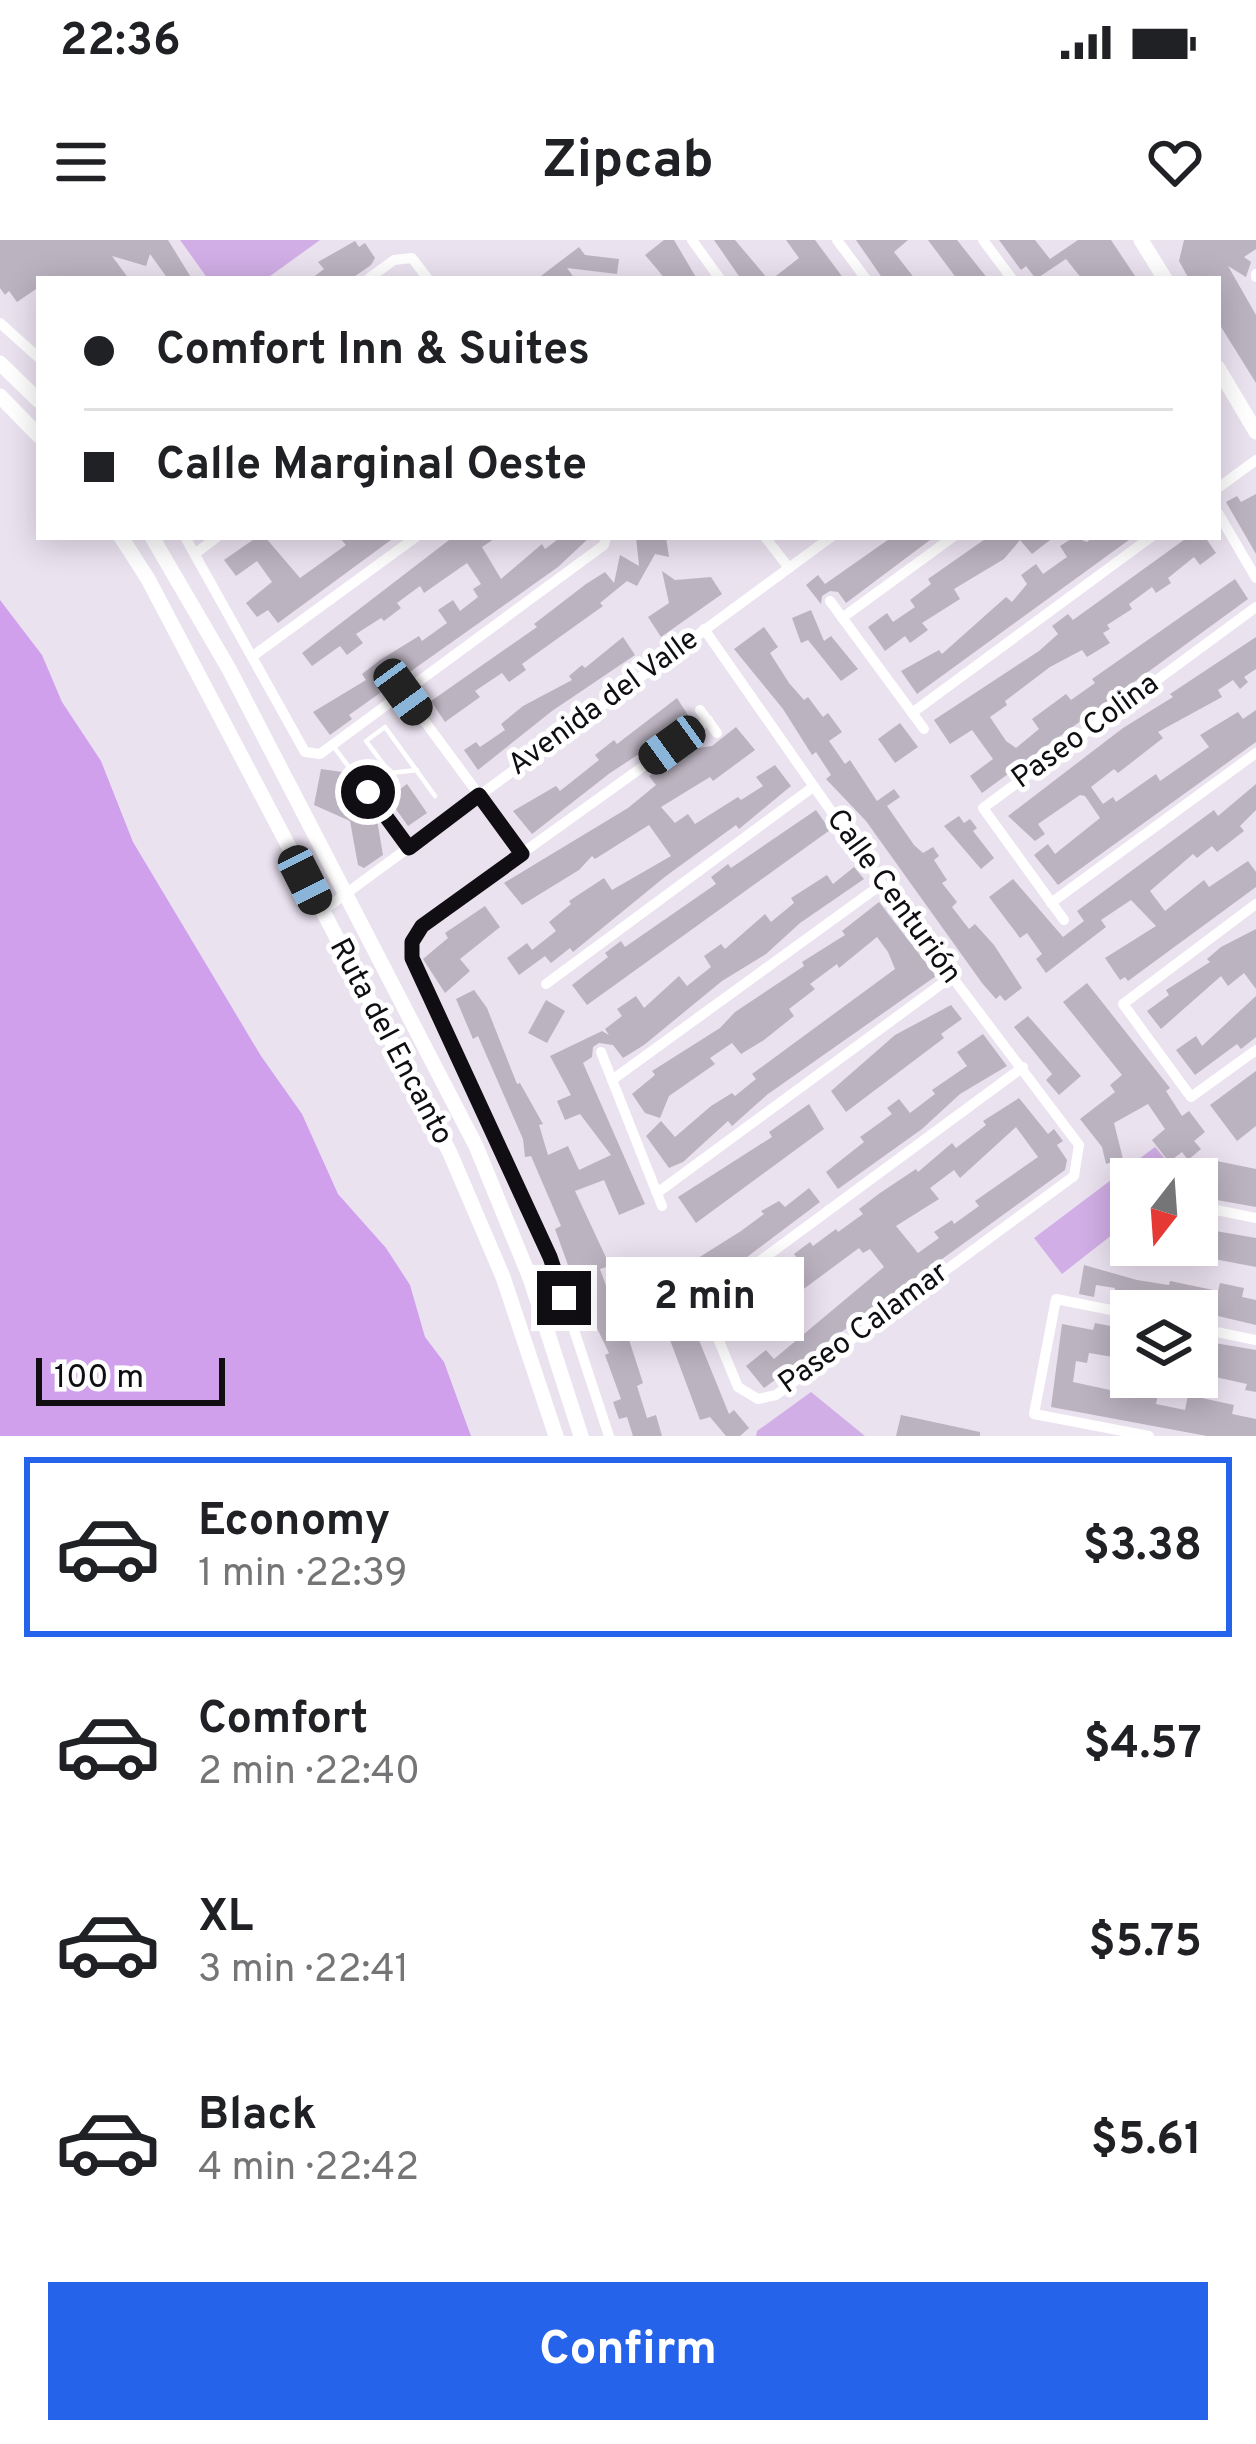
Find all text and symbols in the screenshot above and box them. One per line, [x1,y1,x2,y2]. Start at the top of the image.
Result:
text: 22:36 [60,14,181,71]
text: Zipcab [542,128,714,197]
icon: menu [48,129,114,195]
icon: heart [1142,129,1208,195]
text: Comfort Inn & Suites [156,323,590,380]
text: Calle Marginal Oeste [156,438,587,495]
street label: Avenida del Valle [501,621,707,785]
car [367,652,439,732]
street label: Paseo Colina [1005,666,1167,798]
car [632,709,712,781]
route start [341,765,395,819]
street label: Calle Centurión [817,802,969,992]
car [273,840,337,920]
street label: Ruta del Encanto [320,932,460,1152]
north arrow [1110,1158,1218,1266]
map controls [1110,1158,1218,1398]
street label: Paseo Calamar [772,1255,956,1403]
callout: 2 min [606,1256,804,1340]
route end [537,1271,591,1325]
text: 2 min [654,1274,756,1323]
button: layers [1110,1290,1218,1398]
scale bar [36,1352,225,1405]
text: 100 m [54,1358,144,1400]
icon: car [54,1493,162,1601]
text: Economy [198,1494,390,1551]
text: $3.38 [1083,1519,1202,1576]
text: 1 min · 22:39 [198,1551,407,1600]
icon: car [54,1691,162,1799]
text: Comfort [198,1692,368,1749]
text: $4.57 [1083,1717,1202,1774]
text: 2 min · 22:40 [198,1749,420,1798]
icon: car [54,1889,162,1997]
text: XL [198,1890,253,1947]
text: $5.75 [1089,1915,1202,1972]
text: 3 min · 22:41 [198,1947,409,1996]
icon: car [54,2087,162,2195]
text: Black [198,2088,317,2145]
text: $5.61 [1091,2113,1202,2170]
text: 4 min · 22:42 [198,2145,419,2194]
button: Confirm [48,2282,1208,2420]

